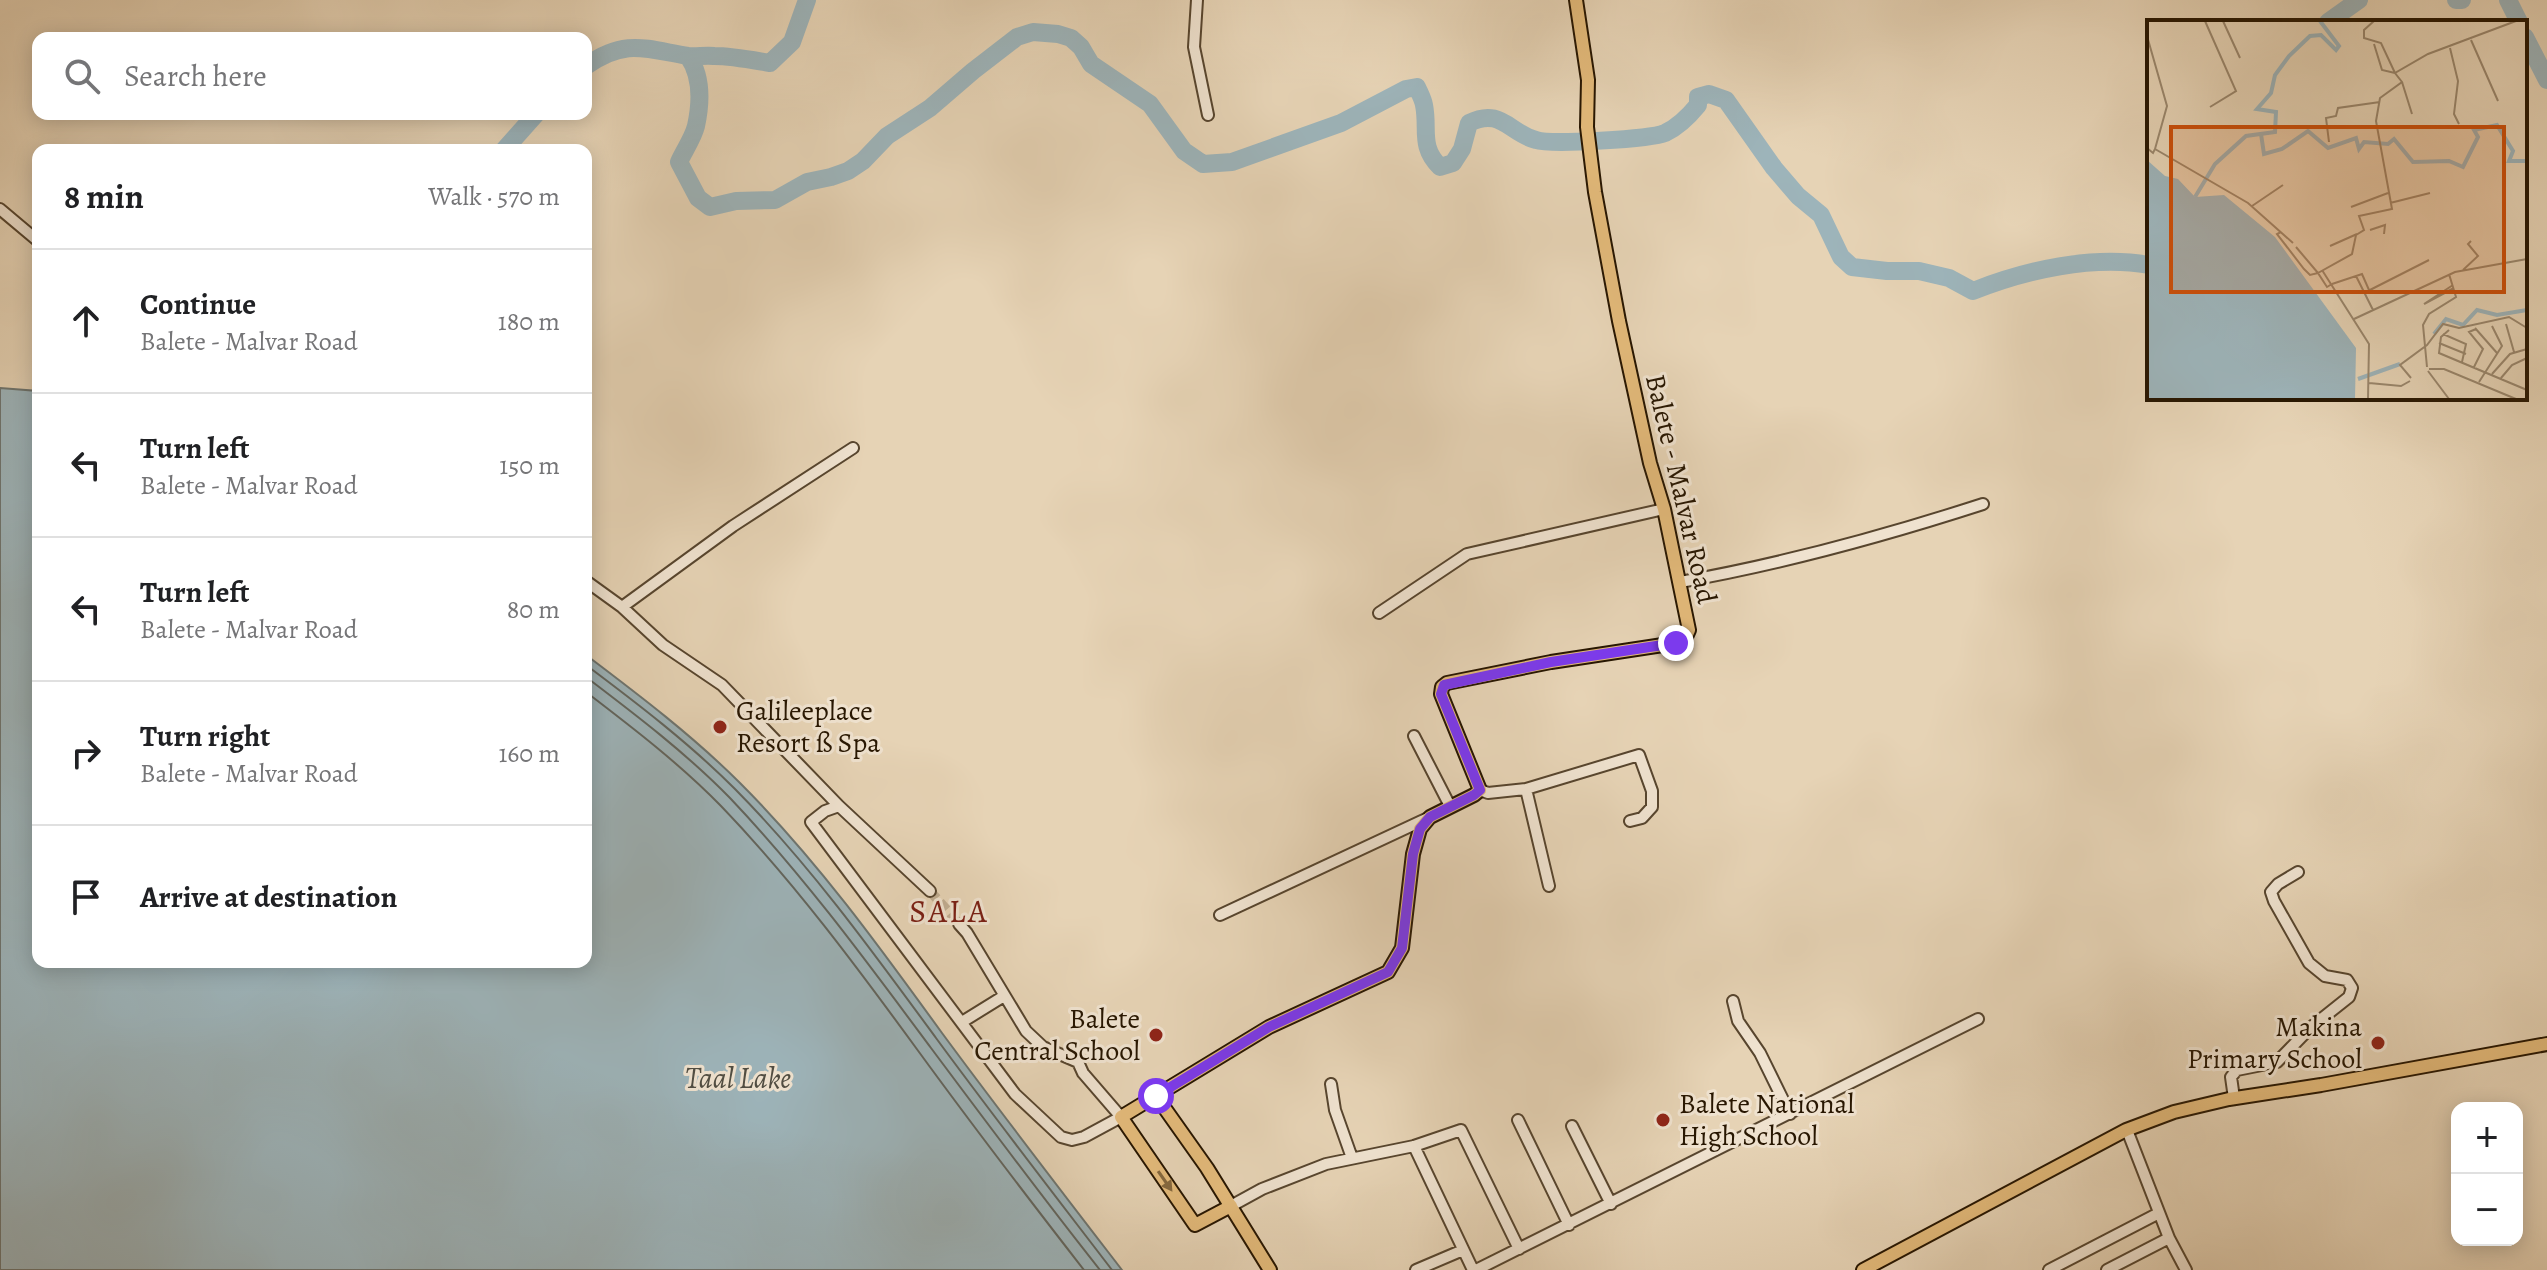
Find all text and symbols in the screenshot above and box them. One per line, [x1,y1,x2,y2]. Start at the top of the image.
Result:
inset map [2147,20,2527,400]
search box [32,32,592,120]
icon: search [60,54,104,98]
text: Search here [124,56,267,96]
text: 8 min [64,173,144,220]
text: Walk · 570 m [428,179,560,214]
text: Continue [140,284,256,324]
icon: ahead [64,299,108,343]
text: 180 m [498,304,560,339]
text: Balete - Malvar Road [140,324,358,359]
street label: Balete - Malvar Road [1636,370,1726,608]
text: Turn left [140,428,249,468]
icon: left [64,443,108,487]
text: 150 m [499,448,560,483]
text: Balete - Malvar Road [140,468,358,503]
text: Turn left [140,572,249,612]
icon: left [64,587,108,631]
text: 80 m [507,592,560,627]
text: Balete - Malvar Road [140,612,358,647]
route end [1658,625,1694,661]
place label: Galileeplace Resort ß Spa [736,692,880,762]
text: Turn right [140,716,270,756]
marker: Galileeplace Resort ß Spa [711,718,729,736]
icon: right [64,731,108,775]
text: 160 m [498,736,560,771]
text: Balete - Malvar Road [140,756,358,791]
icon: arrive [64,875,108,919]
text: Arrive at destination [140,877,397,917]
district label: SALA [909,889,989,933]
place label: Balete Central School [974,1000,1140,1070]
place label: Makina Primary School [2187,1008,2362,1078]
marker: Balete Central School [1147,1026,1165,1044]
marker: Makina Primary School [2369,1034,2387,1052]
water label: Taal Lake [685,1058,791,1098]
route start [1138,1078,1174,1114]
place label: Balete National High School [1679,1085,1855,1155]
map controls [2451,1102,2523,1246]
button: + [2451,1102,2523,1174]
marker: Balete National High School [1654,1111,1672,1129]
one-way arrow [1157,1171,1172,1192]
button: − [2451,1174,2523,1246]

